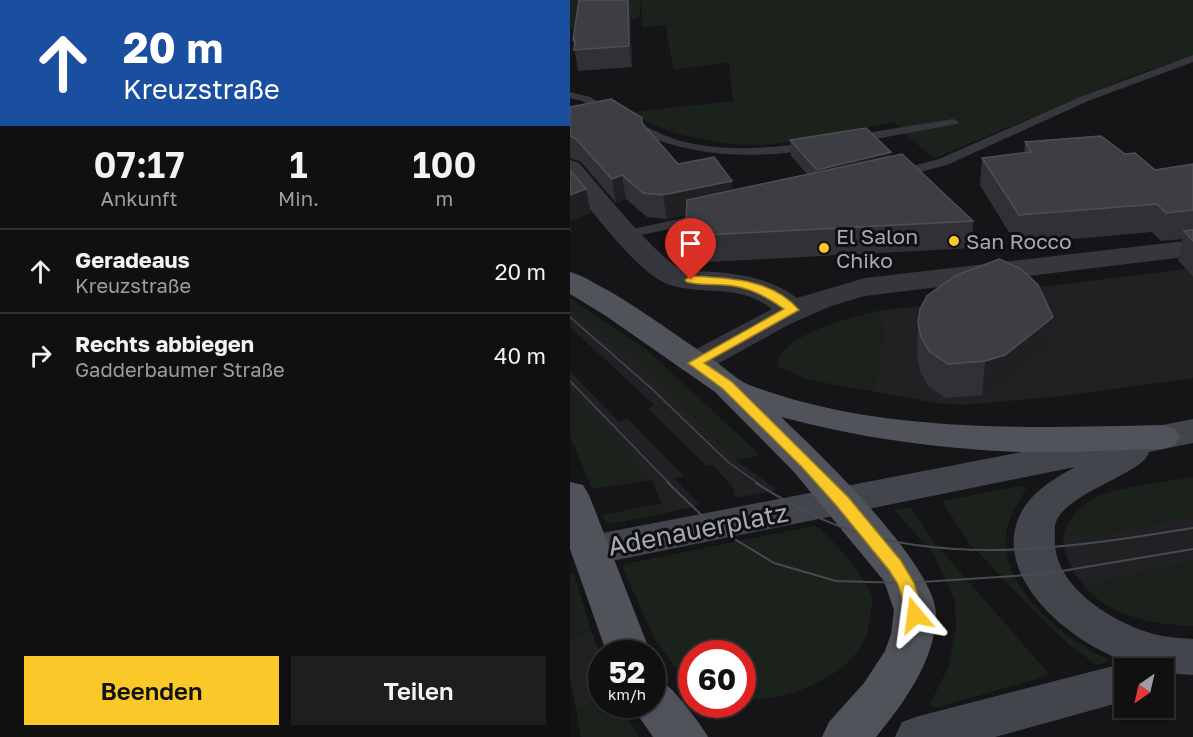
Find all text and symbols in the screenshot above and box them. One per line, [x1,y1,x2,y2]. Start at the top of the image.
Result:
text: 20 m [123,22,223,72]
icon: ahead [24,24,102,102]
text: Kreuzstraße [123,73,280,105]
text: 07:17 [93,143,185,186]
text: 1 [289,143,308,186]
text: 100 [412,143,477,186]
text: Ankunft [101,186,177,210]
text: Min. [278,186,319,210]
text: m [436,186,453,210]
pin [665,218,716,280]
place label: El Salon Chiko [836,223,918,273]
icon: arrive [674,227,707,260]
place label: San Rocco [966,228,1072,254]
marker: San Rocco [947,234,961,248]
marker: El Salon Chiko [817,241,831,255]
text: Geradeaus [75,246,190,273]
icon: ahead [24,255,57,288]
text: 20 m [495,258,546,285]
text: Kreuzstraße [75,273,191,297]
text: Rechts abbiegen [75,330,254,357]
icon: right [24,339,57,372]
text: 40 m [494,342,546,369]
text: Gadderbaumer Straße [75,357,285,381]
street label: Adenauerplatz [605,496,791,562]
position arrow [883,583,947,647]
speed limit sign: 60 [678,640,756,718]
text: 52 [609,654,645,690]
button: Beenden [24,656,279,725]
button: Teilen [291,656,546,725]
north arrow [1114,658,1174,718]
map controls [1114,658,1174,718]
text: km/h [608,685,646,703]

